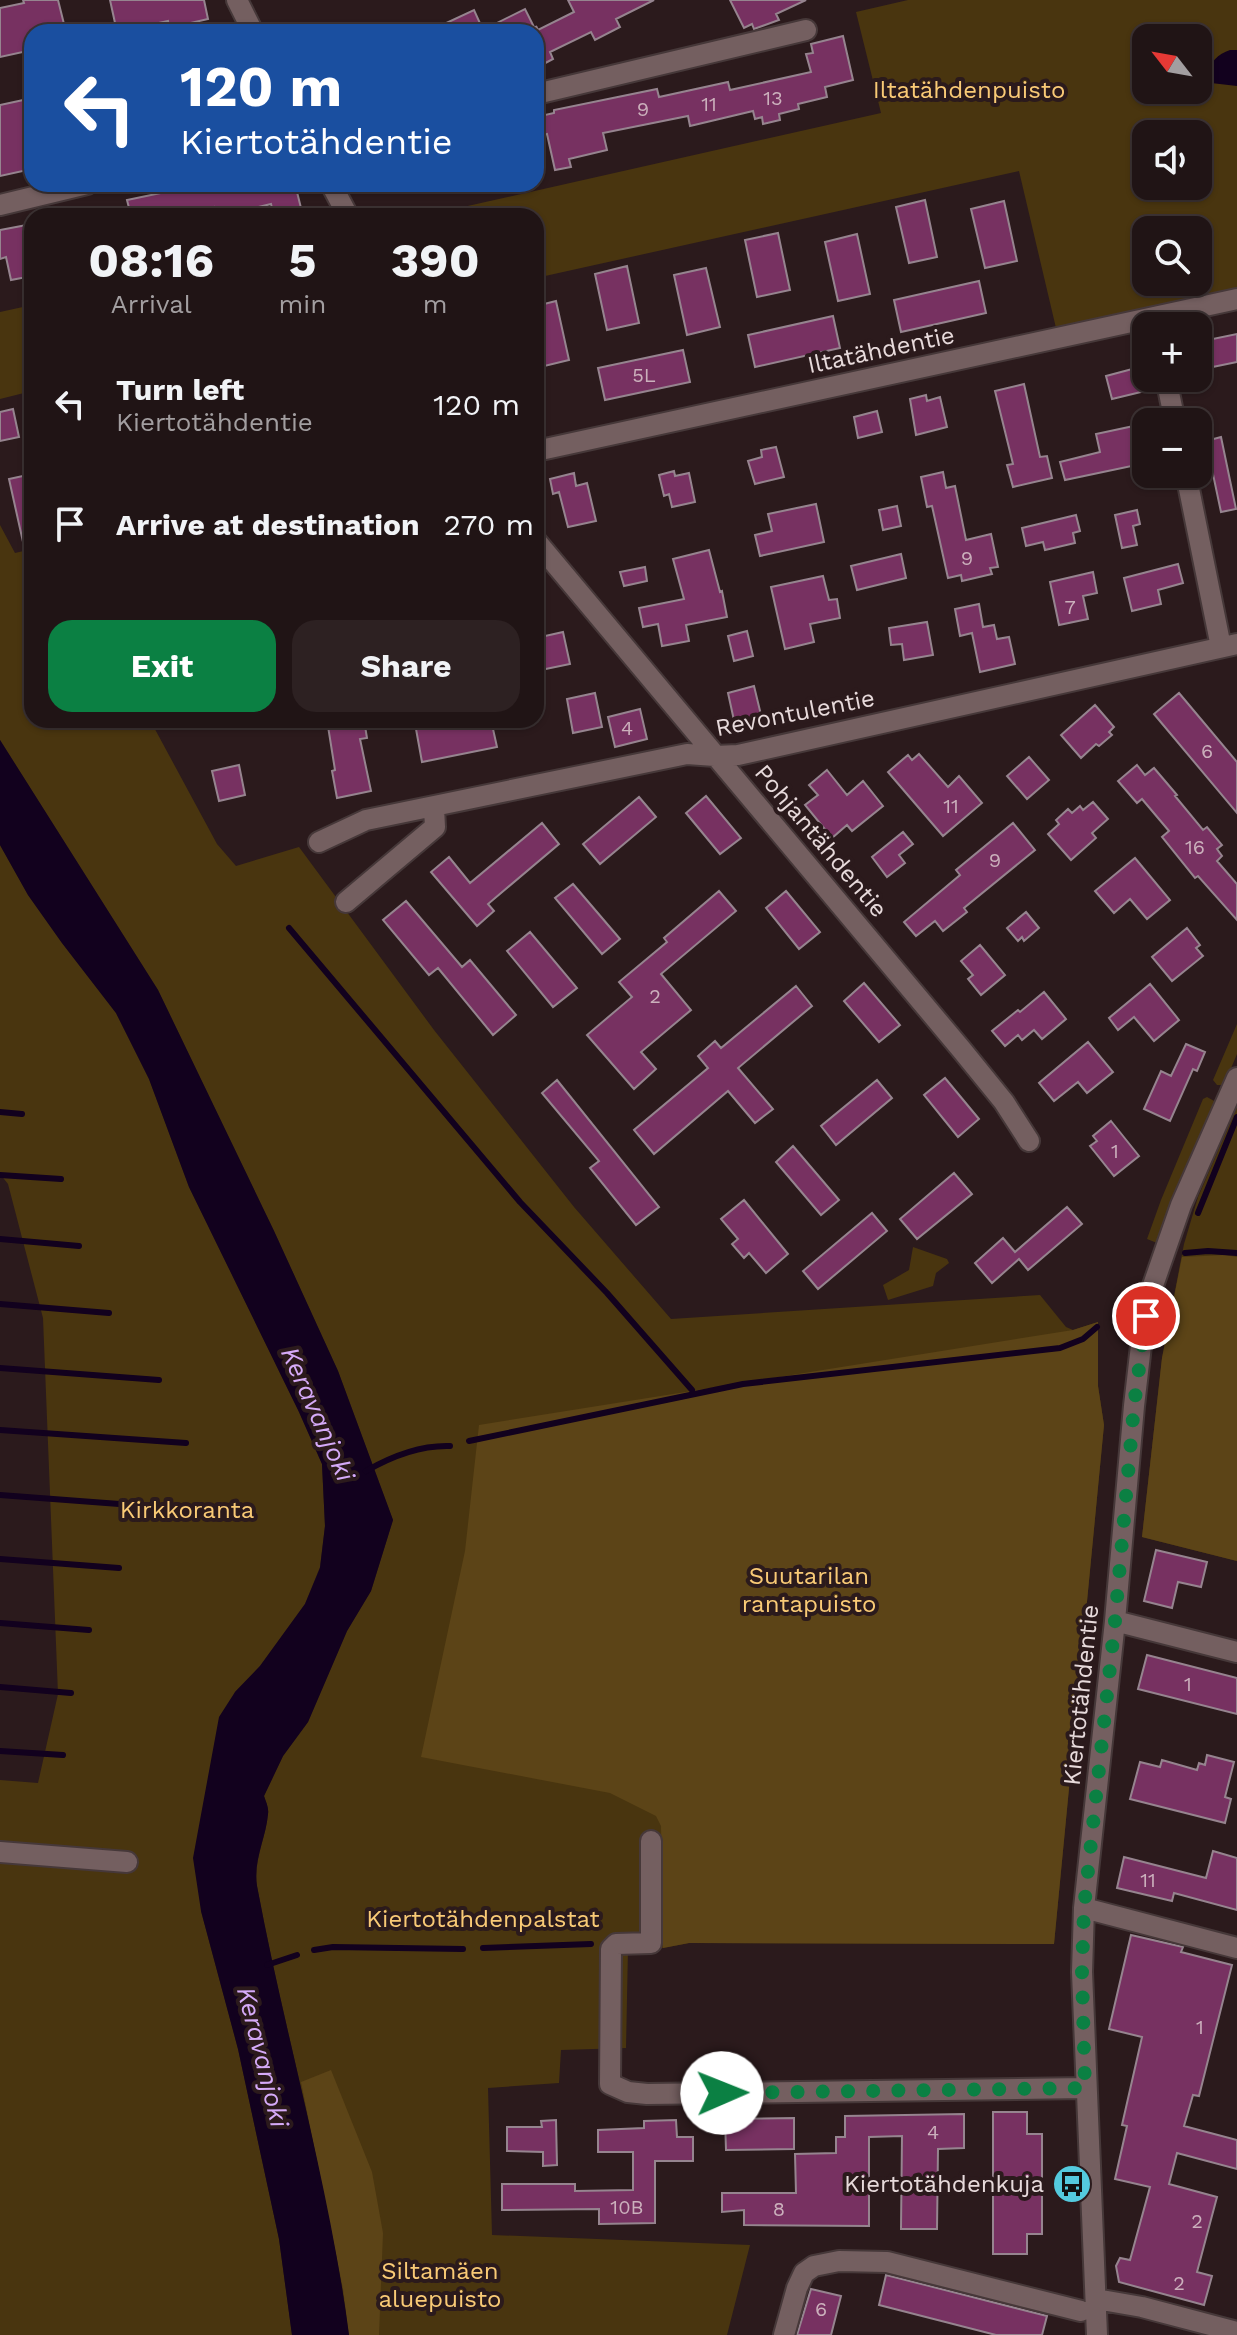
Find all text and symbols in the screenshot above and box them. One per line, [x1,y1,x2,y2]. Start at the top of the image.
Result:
north arrow [1132,24,1212,104]
map controls [1132,24,1212,488]
text: 120 m [180,54,342,120]
icon: left [48,56,152,160]
park label: Iltatähdenpuisto [873,76,1065,104]
house number: 13 [763,86,783,110]
house number: 11 [701,92,717,116]
house number: 9 [637,97,649,121]
button: sound [1132,120,1212,200]
text: Kiertotähdentie [180,121,452,163]
button: search [1132,216,1212,296]
text: 08:16 [88,232,214,289]
text: 5 [288,232,316,289]
text: 390 [391,232,480,289]
text: Arrival [111,289,192,319]
text: min [278,289,326,319]
text: m [423,289,448,319]
button: + [1132,312,1212,392]
street label: Iltatähdentie [805,321,957,379]
house number: 5L [632,363,656,387]
text: Turn left [116,372,244,407]
icon: left [48,382,92,426]
text: 120 m [433,387,520,422]
text: Kiertotähdentie [116,407,313,437]
button: − [1132,408,1212,488]
icon: arrive [48,502,92,546]
text: Arrive at destination [116,507,420,542]
text: 270 m [444,507,534,542]
house number: 9 [961,546,973,570]
house number: 7 [1064,595,1076,619]
button: Exit [48,620,276,712]
button: Share [292,620,520,712]
street label: Revontulentie [713,684,877,742]
house number: 4 [621,716,633,740]
house number: 6 [1201,739,1213,763]
street label: Pohjantähdentie [749,759,893,923]
house number: 11 [943,794,959,818]
house number: 16 [1185,835,1205,859]
house number: 9 [989,848,1001,872]
house number: 2 [649,984,661,1008]
house number: 1 [1111,1139,1119,1163]
pin [1112,1282,1180,1350]
icon: arrive [1124,1294,1168,1338]
water label: Keravanjoki [275,1342,362,1487]
park label: Kirkkoranta [120,1496,254,1524]
park label: Suutarilan rantapuisto [742,1562,876,1618]
street label: Kiertotähdentie [1058,1603,1104,1787]
house number: 1 [1184,1672,1192,1696]
house number: 11 [1140,1868,1156,1892]
park label: Kiertotähdenpalstat [366,1905,600,1933]
water label: Keravanjoki [231,1983,295,2132]
house number: 1 [1196,2015,1204,2039]
position arrow [680,2051,764,2135]
house number: 4 [927,2120,939,2144]
bus stop icon: Kiertotähdenkuja [1051,2163,1093,2205]
place label: Kiertotähdenkuja [844,2170,1044,2198]
house number: 10B [610,2195,644,2219]
house number: 8 [773,2197,785,2221]
house number: 2 [1191,2209,1203,2233]
park label: Siltamäen aluepuisto [379,2257,501,2313]
house number: 2 [1173,2271,1185,2295]
house number: 6 [815,2297,827,2321]

